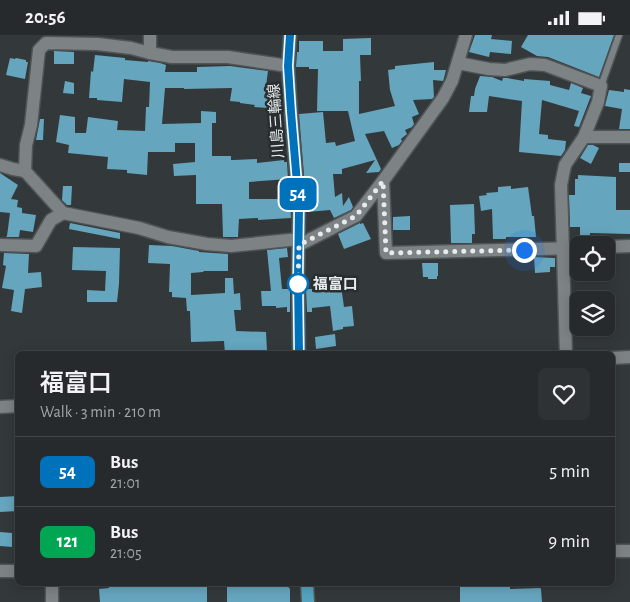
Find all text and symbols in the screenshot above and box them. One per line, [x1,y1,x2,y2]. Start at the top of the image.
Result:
text: 20:56 [25,8,66,27]
street label: 川島三輪線 [264,83,287,159]
line badge: 54 [276,178,320,210]
text: 54 [290,185,306,203]
map controls [570,236,615,336]
button: locate [570,236,615,281]
your location [512,238,537,263]
marker: 福富口 [287,273,309,295]
place label: 福富口 [312,276,358,292]
button: layers [570,291,615,336]
button: heart [538,368,590,420]
text: 福富口 [40,372,112,396]
text: Walk · 3 min · 210 m [40,404,161,420]
text: Bus [110,453,138,472]
text: 5 min [549,462,590,481]
text: 54 [59,463,76,481]
text: 21:01 [110,475,140,491]
text: Bus [110,523,138,542]
text: 9 min [548,532,590,551]
text: 121 [57,533,78,551]
text: 21:05 [110,545,142,561]

